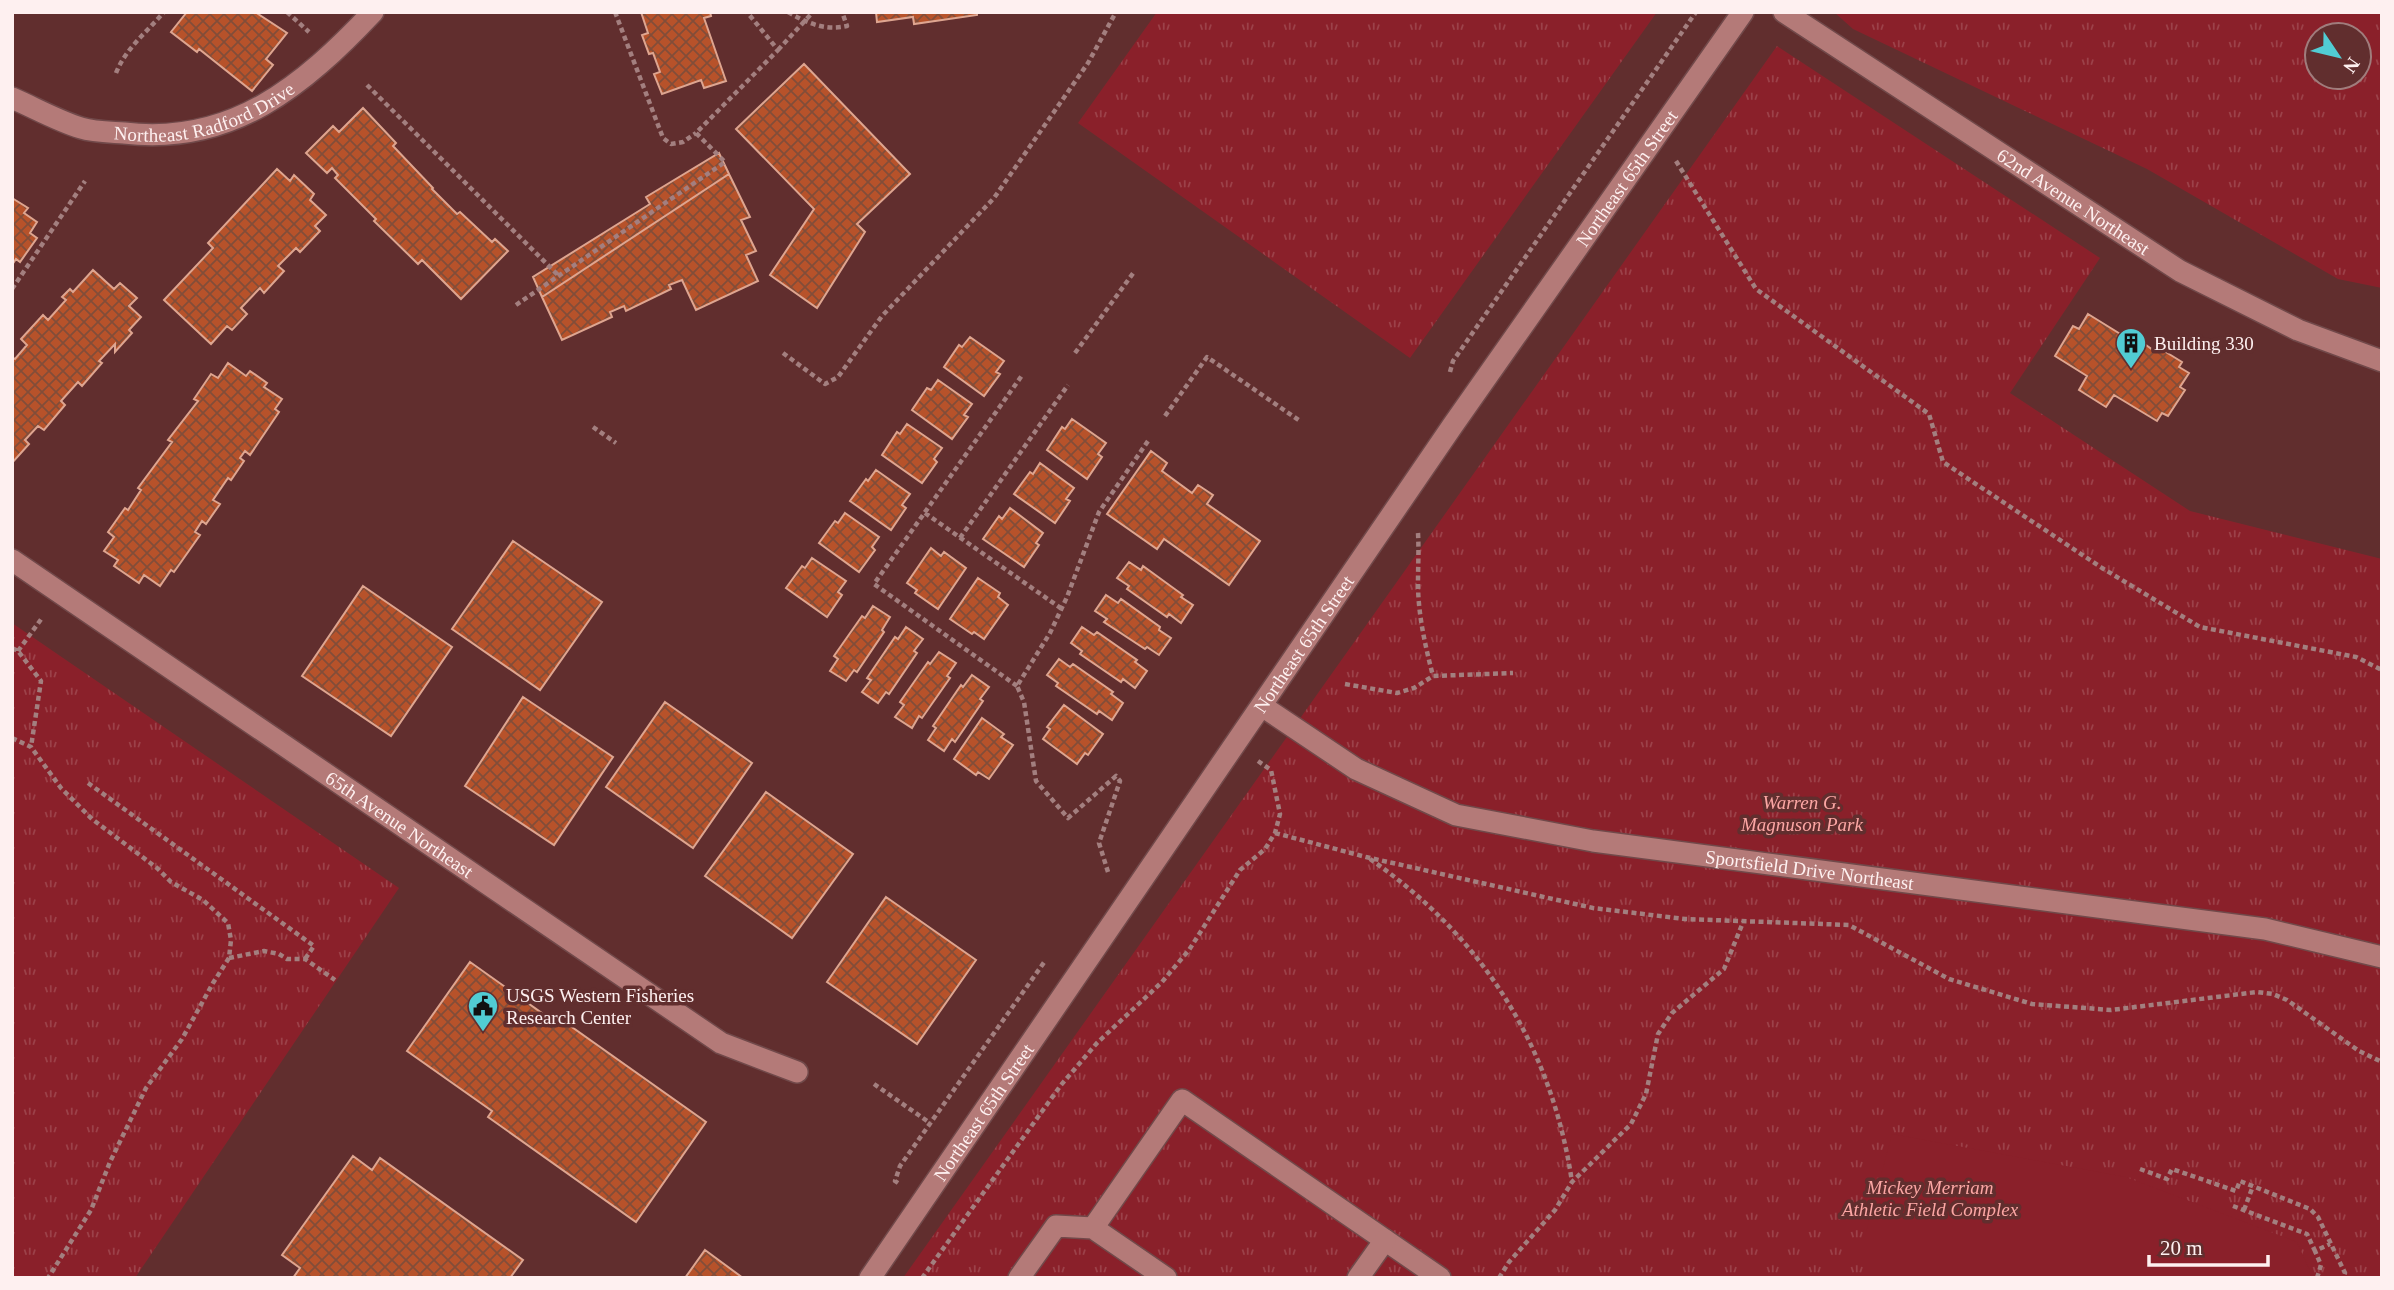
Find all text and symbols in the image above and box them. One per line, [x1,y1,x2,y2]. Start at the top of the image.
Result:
north arrow [2303,21,2373,91]
text: N [2339,54,2364,77]
street label: Northeast Radford Drive [113,78,298,146]
street label: Northeast 65th Street [1572,106,1682,250]
street label: 62nd Avenue Northeast [1993,144,2154,260]
building icon: Building 330 [2114,326,2148,370]
place label: Building 330 [2154,333,2254,354]
street label: Northeast 65th Street [1250,571,1358,717]
street label: 65th Avenue Northeast [322,767,478,882]
park label: Warren G. Magnuson Park [1740,792,1864,835]
street label: Sportsfield Drive Northeast [1704,846,1916,894]
place label: USGS Western Fisheries Research Center [506,985,694,1028]
public building icon: USGS Western Fisheries Research Center [466,989,500,1033]
street label: Northeast 65th Street [930,1039,1038,1185]
park label: Mickey Merriam Athletic Field Complex [1840,1177,2019,1220]
scale bar [2149,1224,2268,1268]
text: 20 m [2160,1236,2203,1260]

